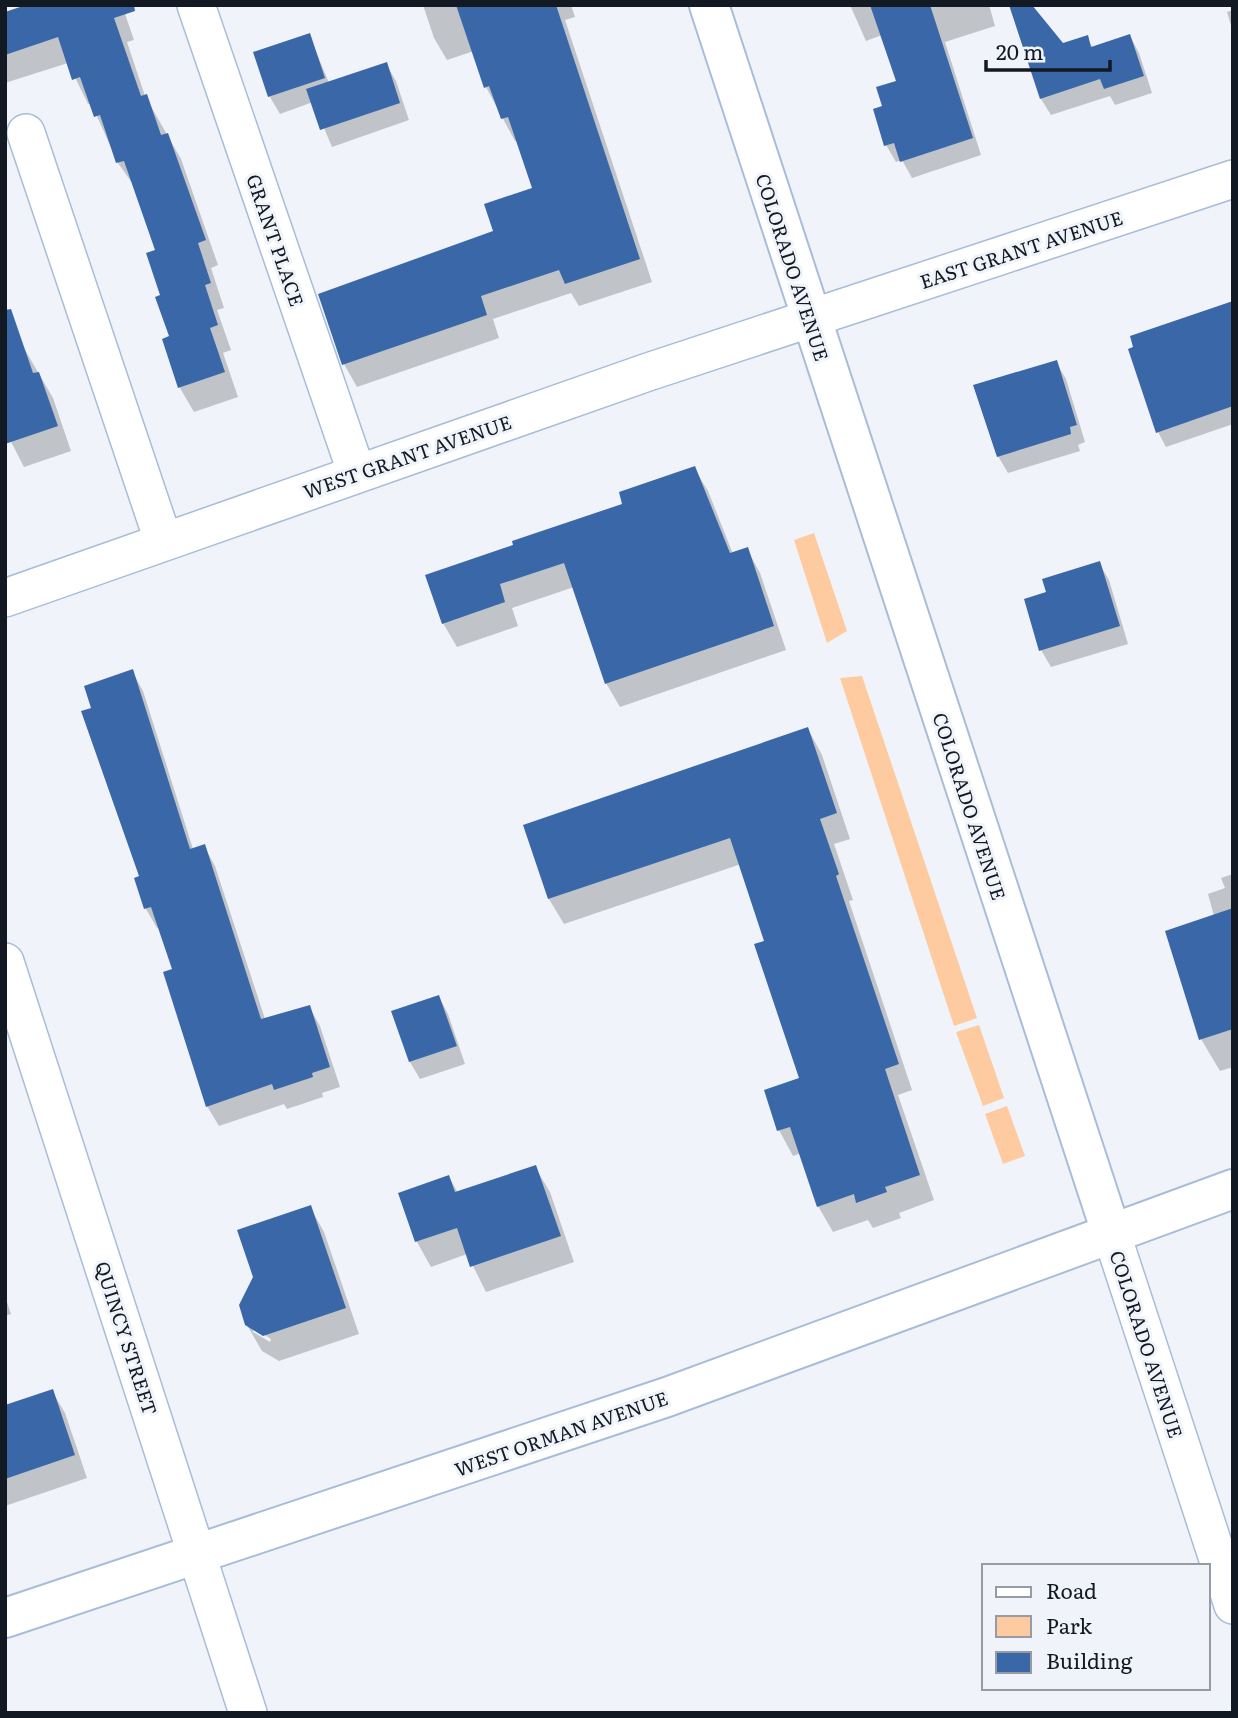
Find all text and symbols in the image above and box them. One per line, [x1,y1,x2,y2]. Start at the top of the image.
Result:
scale bar [986,28,1110,72]
text: 20 m [996,35,1043,66]
street label: GRANT PLACE [240,170,312,310]
street label: COLORADO AVENUE [749,170,837,364]
street label: EAST GRANT AVENUE [916,203,1126,295]
street label: WEST GRANT AVENUE [299,407,515,505]
street label: COLORADO AVENUE [926,709,1014,903]
street label: COLORADO AVENUE [1103,1247,1191,1441]
street label: QUINCY STREET [89,1258,165,1418]
street label: WEST ORMAN AVENUE [451,1383,671,1483]
legend [982,1564,1210,1690]
text: Road [1046,1574,1097,1605]
text: Park [1046,1609,1092,1640]
text: Building [1046,1644,1133,1675]

